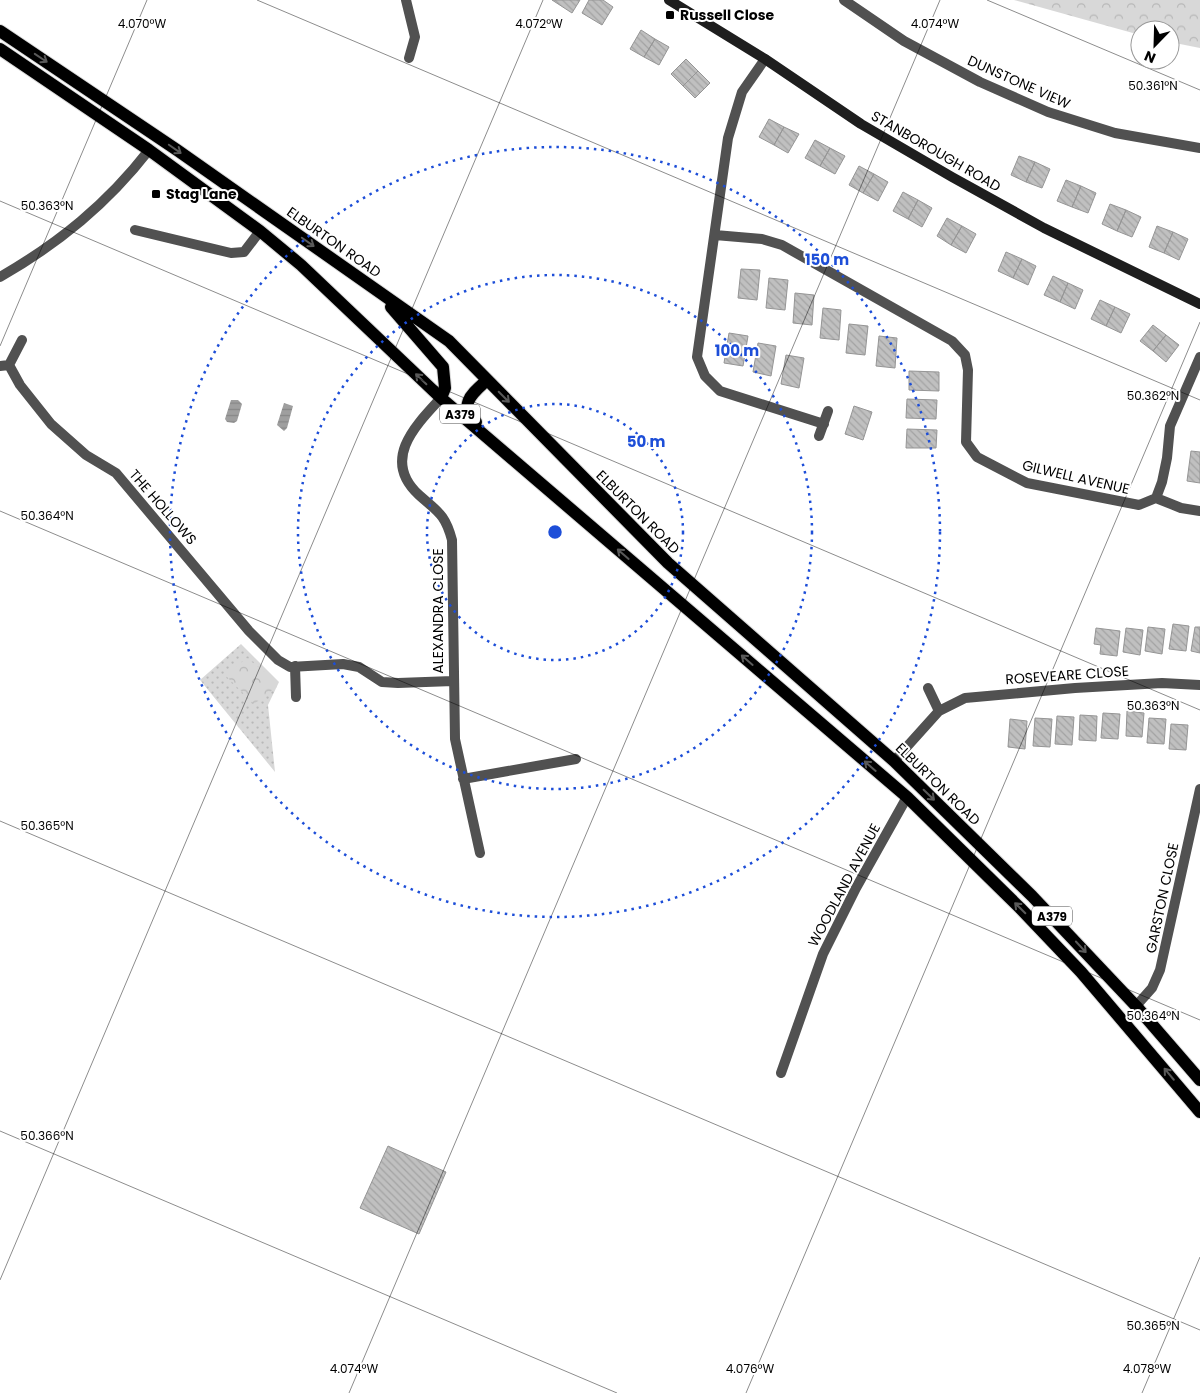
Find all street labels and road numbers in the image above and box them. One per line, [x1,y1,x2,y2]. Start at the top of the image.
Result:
street label: DUNSTONE VIEW [964,50,1074,114]
street label: STANBOROUGH ROAD [867,106,1005,196]
street label: ELBURTON ROAD [283,202,385,282]
road number: A379 [440,404,480,424]
street label: GILWELL AVENUE [1020,455,1132,499]
street label: THE HOLLOWS [125,465,201,549]
street label: ELBURTON ROAD [592,466,684,558]
street label: ALEXANDRA CLOSE [428,548,448,674]
street label: ROSEVEARE CLOSE [1005,661,1129,689]
street label: ELBURTON ROAD [891,738,985,830]
street label: WOODLAND AVENUE [803,820,885,950]
street label: GARSTON CLOSE [1141,841,1183,955]
road number: A379 [1032,906,1072,926]

